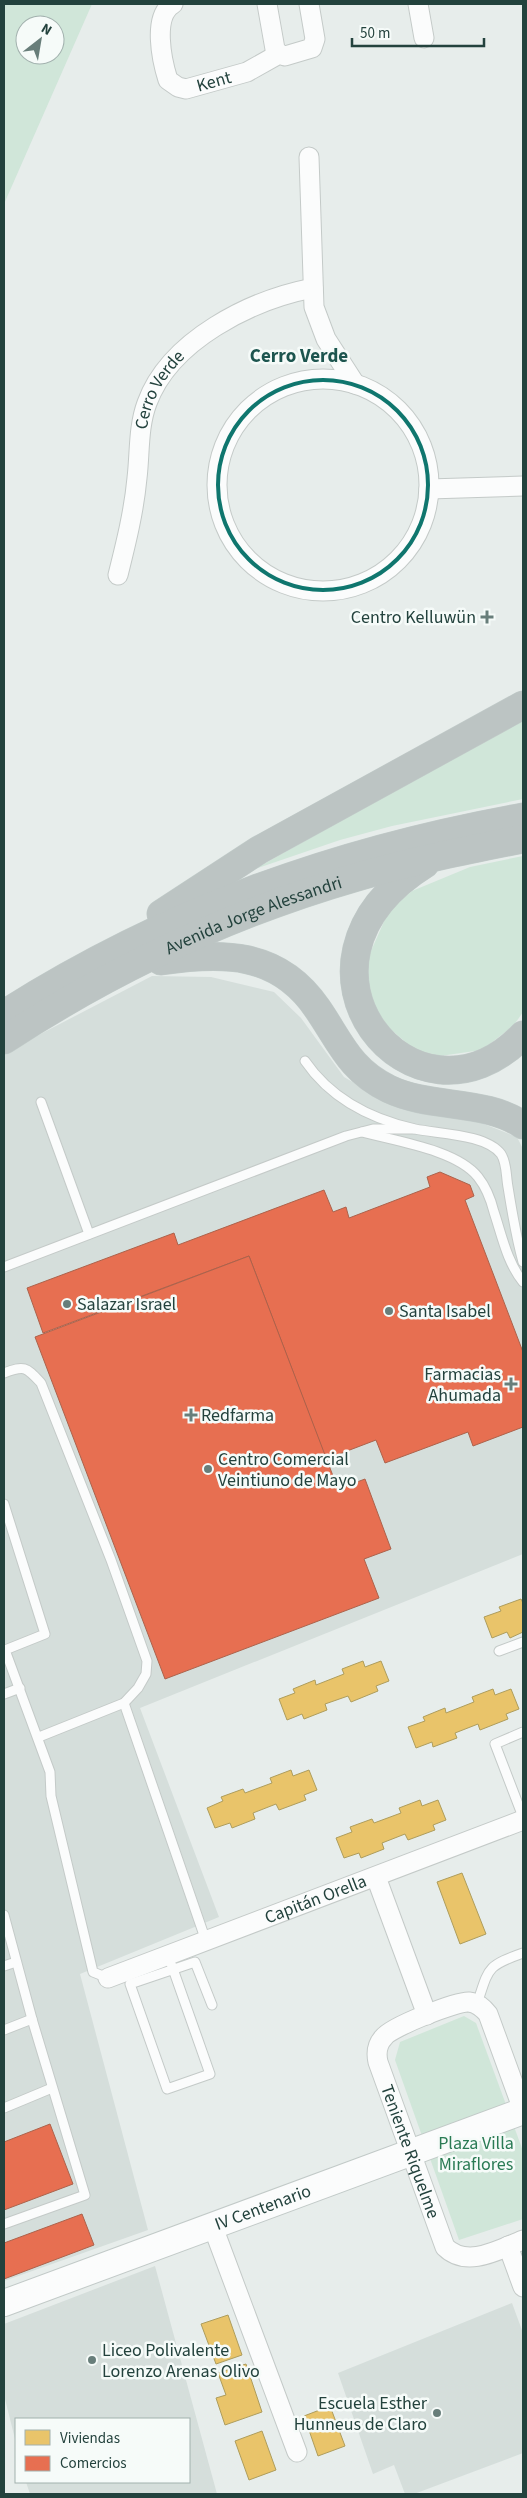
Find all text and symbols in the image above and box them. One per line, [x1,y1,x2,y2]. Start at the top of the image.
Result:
north arrow [15,15,65,65]
scale bar [352,15,484,47]
text: N [37,19,55,41]
text: 50 m [360,23,390,44]
street label: Kent [194,65,234,99]
district label: Cerro Verde [250,343,348,370]
street label: Cerro Verde [129,344,190,431]
place label: Centro Kelluwün [351,605,476,630]
marker: Centro Kelluwün [480,610,494,624]
street label: Avenida Jorge Alessandri [161,870,345,961]
place label: Salazar Israel [77,1292,176,1317]
marker: Salazar Israel [61,1298,73,1310]
place label: Santa Isabel [399,1299,491,1324]
marker: Santa Isabel [383,1305,395,1317]
place label: Farmacias Ahumada [424,1362,501,1408]
marker: Farmacias Ahumada [505,1378,517,1390]
place label: Redfarma [201,1403,274,1428]
marker: Redfarma [185,1409,197,1421]
place label: Centro Comercial Veintiuno de Mayo [218,1447,356,1493]
marker: Centro Comercial Veintiuno de Mayo [202,1463,214,1475]
street label: Capitán Orella [261,1869,370,1930]
street label: Teniente Riquelme [374,2081,446,2222]
park label: Plaza Villa Miraflores [438,2131,514,2177]
street label: IV Centenario [211,2178,315,2237]
place label: Liceo Polivalente Lorenzo Arenas Olivo [102,2338,260,2384]
marker: Liceo Polivalente Lorenzo Arenas Olivo [86,2354,98,2366]
place label: Escuela Esther Hunneus de Claro [294,2391,428,2437]
marker: Escuela Esther Hunneus de Claro [431,2407,443,2419]
legend [15,2418,190,2483]
text: Viviendas [60,2428,120,2449]
text: Comercios [60,2453,127,2474]

